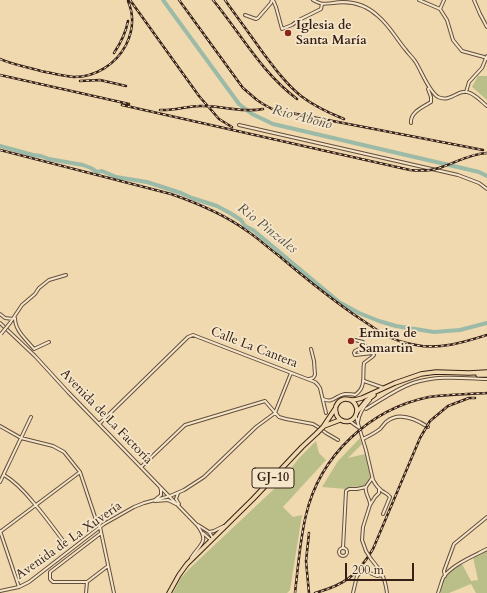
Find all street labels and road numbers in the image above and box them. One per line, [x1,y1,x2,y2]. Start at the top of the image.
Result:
street label: Calle La Cantera [208,324,300,372]
street label: Avenida de La Factoría [57,366,155,468]
road number: GJ-10 [252,468,294,488]
street label: Avenida de La Xuvería [13,498,125,584]

